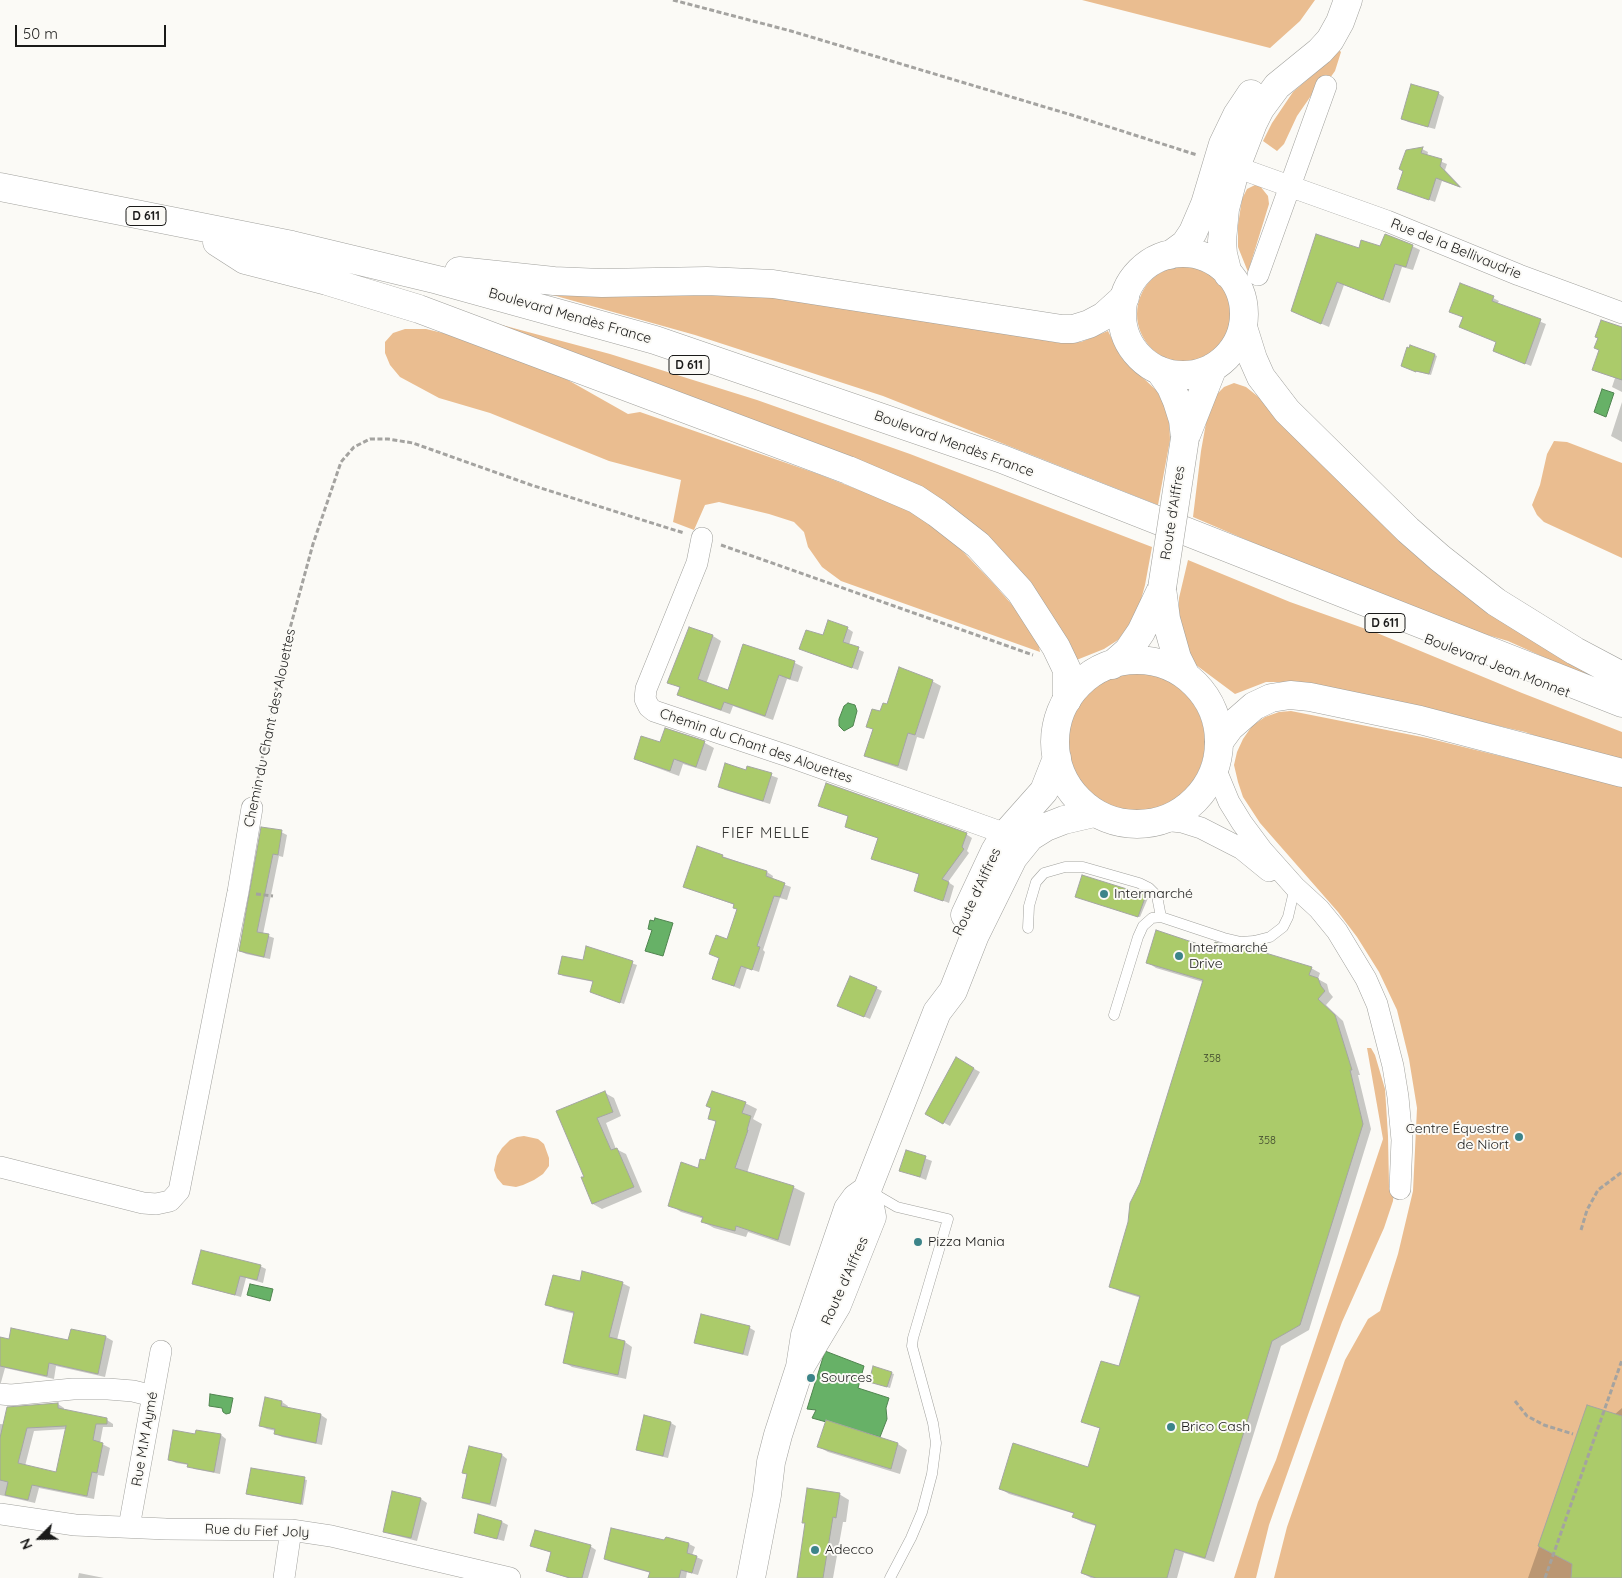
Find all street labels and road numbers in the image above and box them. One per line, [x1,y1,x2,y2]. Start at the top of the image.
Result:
road number: D 611 [126,207,166,226]
street label: Rue de la Bellivaudrie [1388,215,1524,283]
street label: Boulevard Mendès France [487,285,653,347]
road number: D 611 [669,356,709,374]
street label: Boulevard Mendès France [872,407,1036,481]
street label: Route d'Aiffres [1157,465,1189,561]
road number: D 611 [1365,614,1405,632]
street label: Chemin du Chant des Alouettes [241,627,299,829]
street label: Boulevard Jean Monnet [1422,630,1572,702]
street label: Chemin du Chant des Alouettes [658,705,854,787]
street label: Route d'Aiffres [949,845,1005,939]
street label: Route d'Aiffres [818,1234,872,1328]
street label: Rue M.M Aymé [128,1390,162,1488]
street label: Rue du Fief Joly [204,1521,310,1541]

